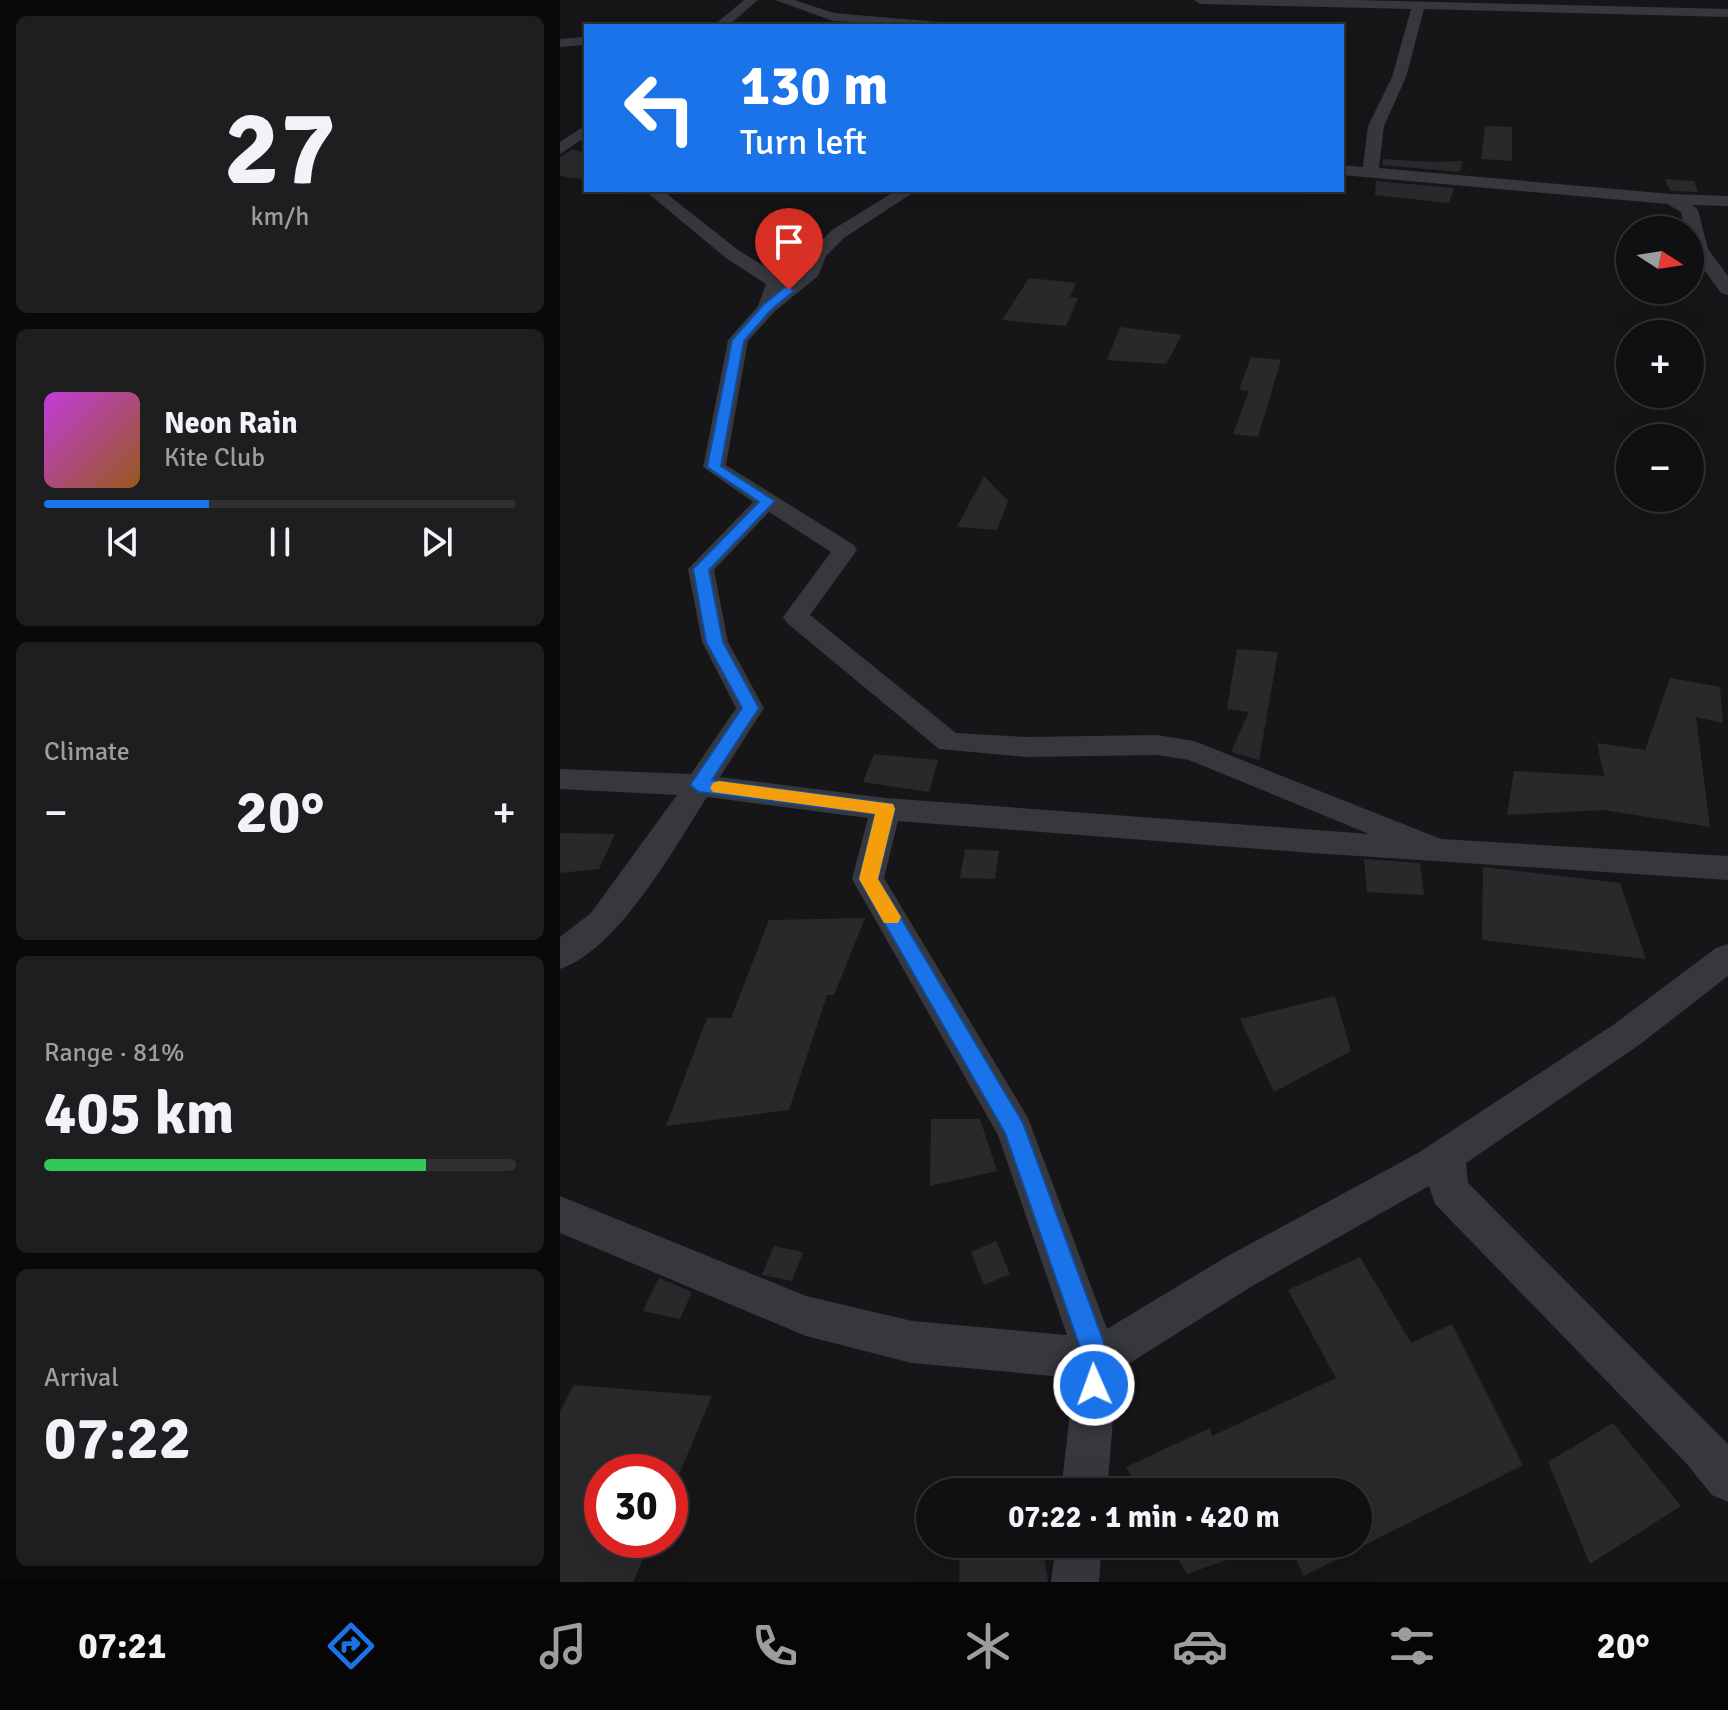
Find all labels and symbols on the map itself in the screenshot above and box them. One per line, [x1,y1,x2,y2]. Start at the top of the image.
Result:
pin [755,208,823,290]
north arrow [1616,216,1704,304]
position arrow [1052,1343,1136,1427]
speed limit sign: 30 [584,1454,688,1558]

